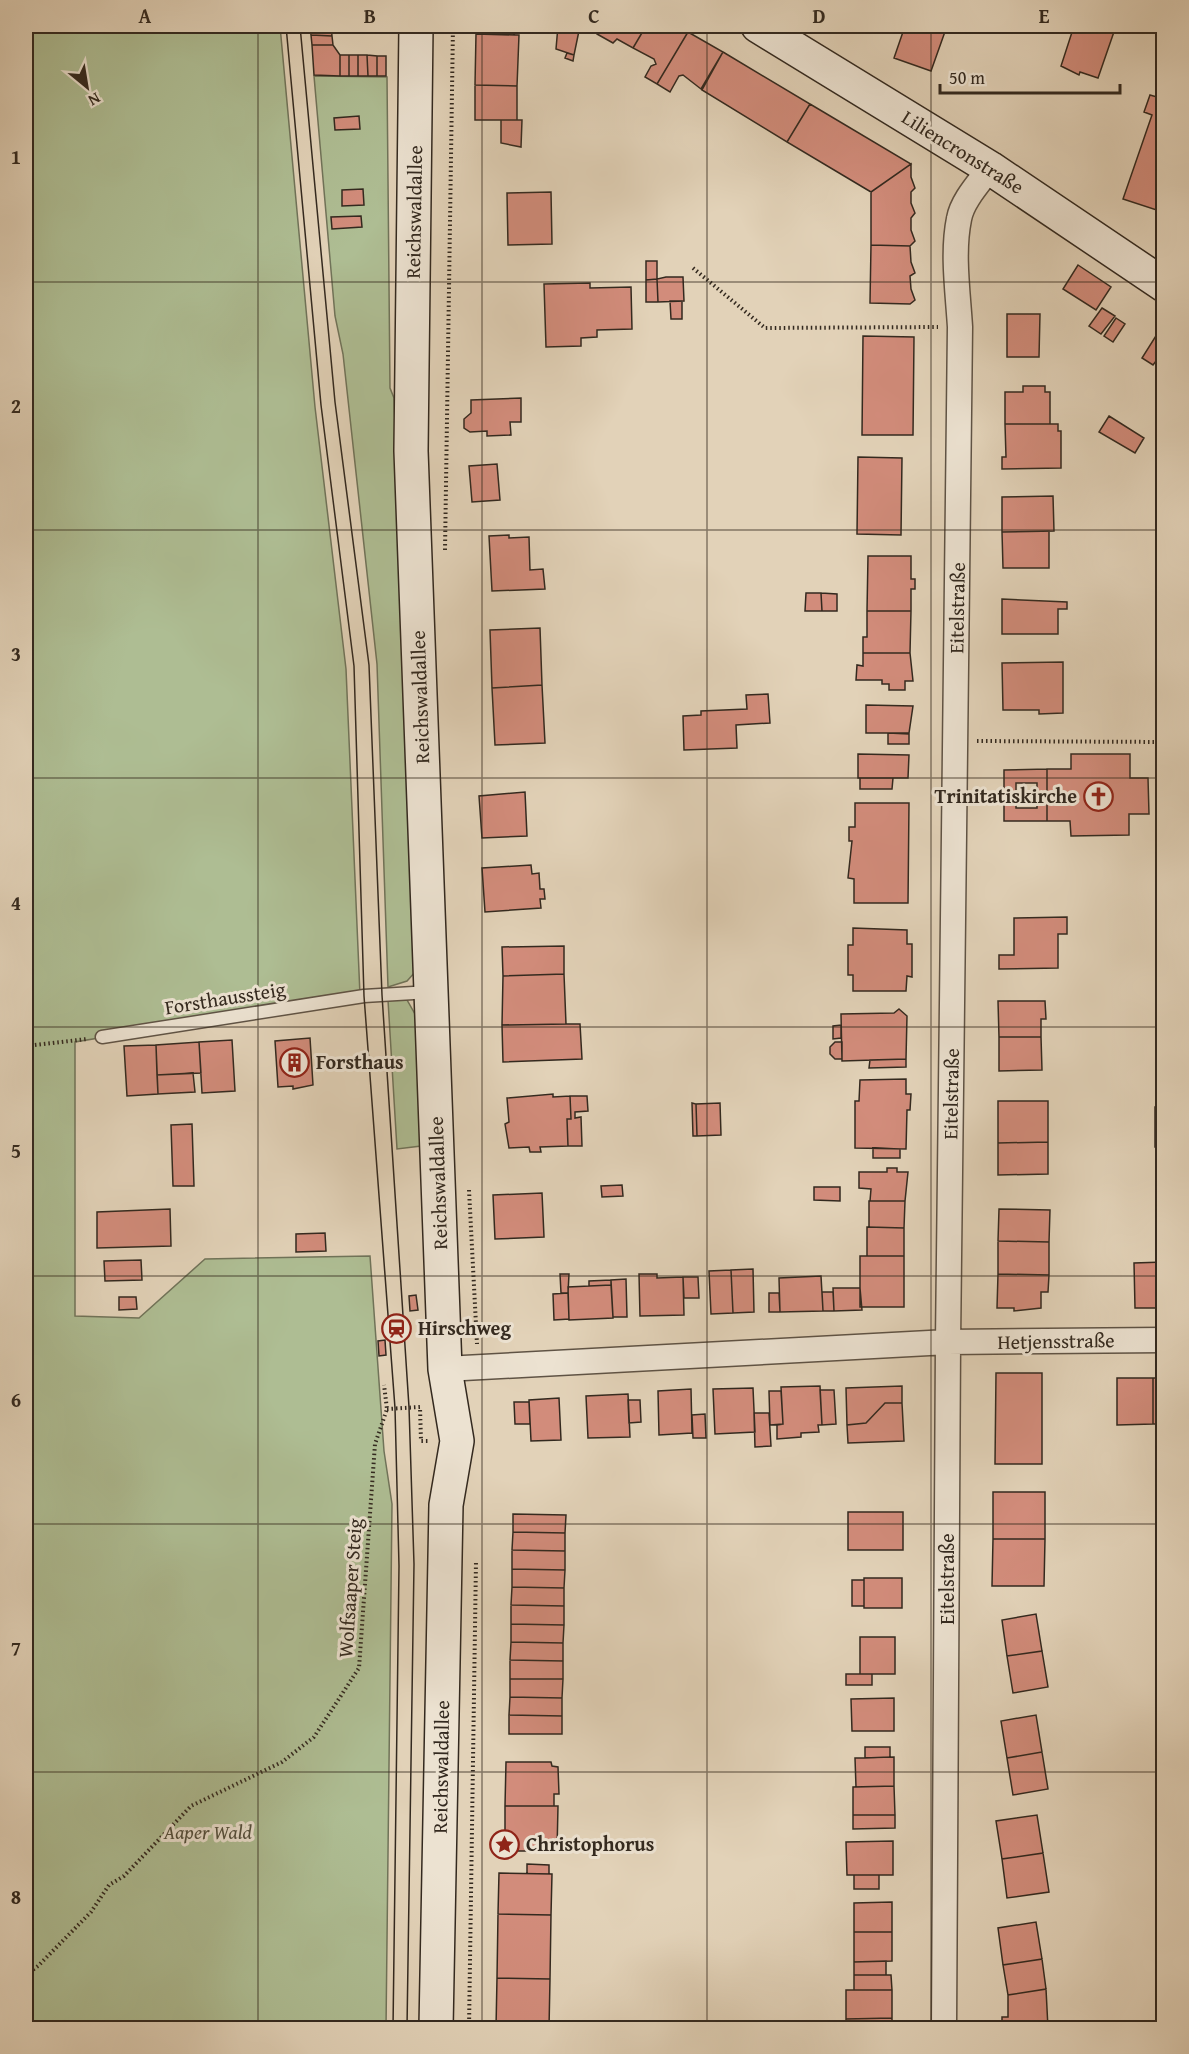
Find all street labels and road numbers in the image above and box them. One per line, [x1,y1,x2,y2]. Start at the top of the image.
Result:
street label: Liliencronstraße [897,102,1030,201]
street label: Reichswaldallee [398,145,429,279]
street label: Eitelstraße [941,562,972,654]
street label: Reichswaldallee [403,630,436,764]
street label: Forsthaussteig [162,974,287,1021]
street label: Eitelstraße [935,1048,966,1140]
street label: Reichswaldallee [421,1116,454,1250]
street label: Hetjensstraße [997,1325,1115,1356]
street label: Wolfsaaper Steig [330,1517,369,1659]
street label: Eitelstraße [932,1533,961,1625]
street label: Reichswaldallee [425,1700,456,1834]

